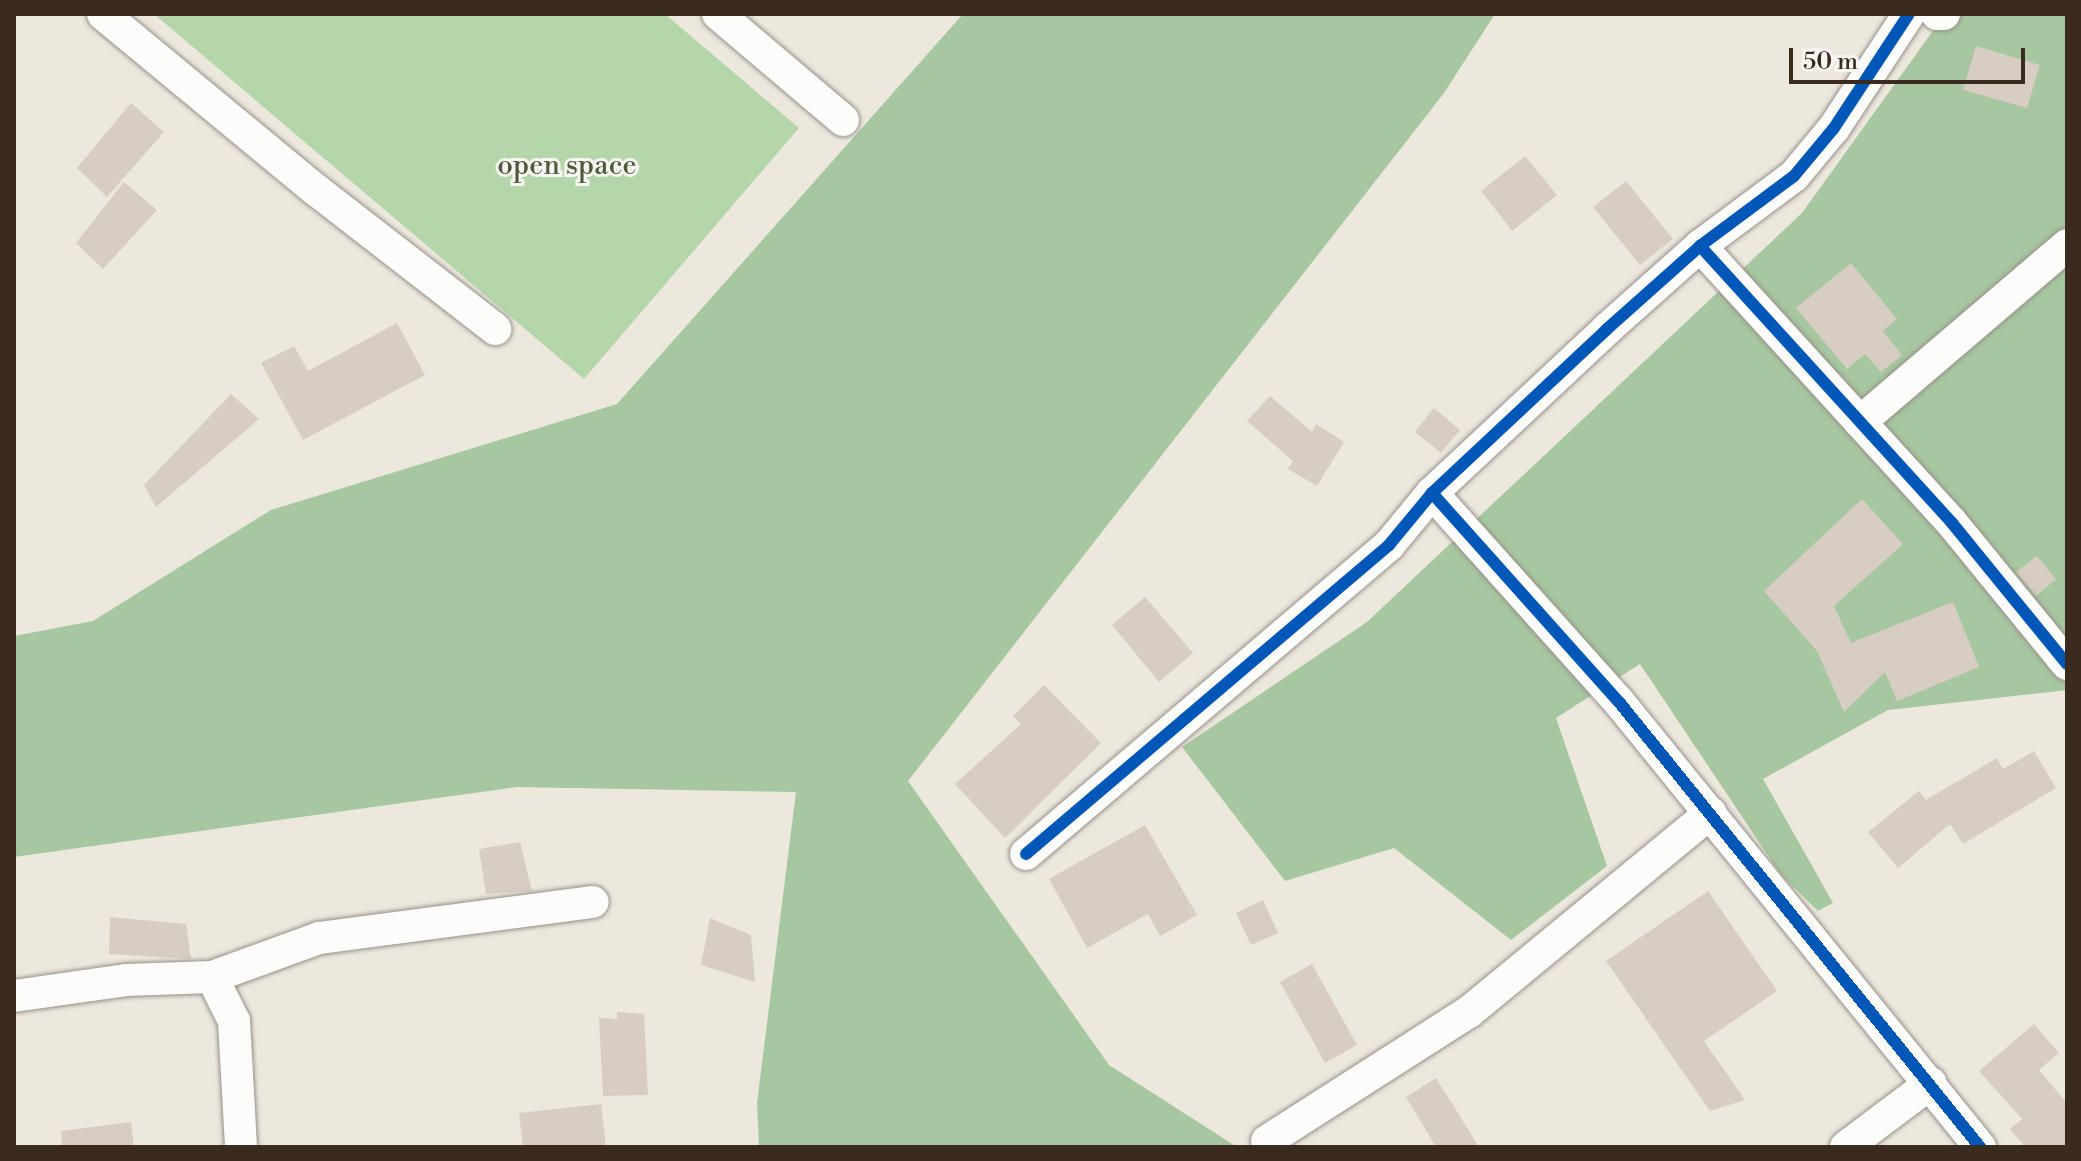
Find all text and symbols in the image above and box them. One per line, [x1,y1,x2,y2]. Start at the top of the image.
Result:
scale bar [1793,32,2029,82]
text: 50 m [1803,47,1858,77]
park label: open space [497,149,637,183]

